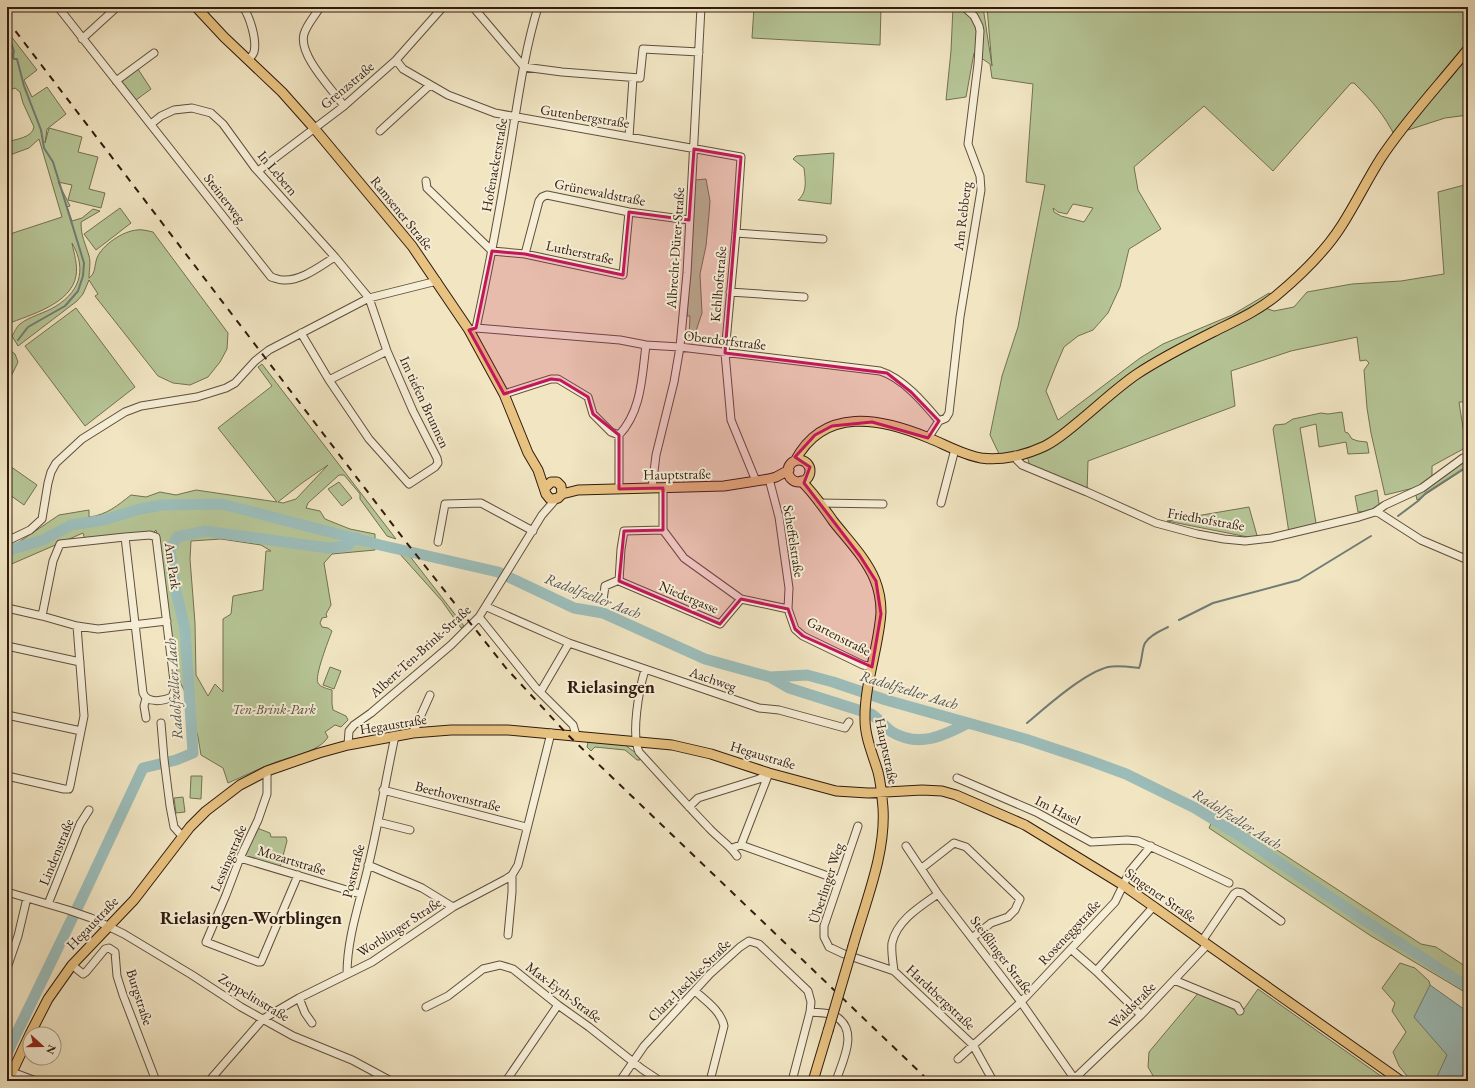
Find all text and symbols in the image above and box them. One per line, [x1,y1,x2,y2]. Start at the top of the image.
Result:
street label: Grenzstraße [316,57,378,113]
street label: Gutenbergstraße [539,100,631,132]
street label: Hofenackerstraße [477,116,511,213]
street label: In Lebern [254,147,302,200]
street label: Steinerweg [200,170,251,227]
street label: Ramsener Straße [367,172,438,254]
street label: Grünewaldstraße [553,174,648,210]
street label: Am Rebberg [949,180,975,253]
street label: Albrecht-Dürer-Straße [662,186,688,310]
street label: Lutherstraße [544,236,616,268]
street label: Kehlhofstraße [706,245,730,323]
street label: Oberdorfstraße [683,326,768,354]
street label: Im tiefen Brunnen [396,353,454,451]
street label: Hauptstraße [643,464,712,484]
street label: Scheffelstraße [779,503,809,579]
street label: Friedhofstraße [1166,503,1246,535]
street label: Am Park [161,540,185,591]
water label: Radolfzeller Aach [542,568,645,623]
street label: Niedergasse [656,576,722,618]
street label: Albert-Ten-Brink-Straße [365,600,475,702]
street label: Gartenstraße [804,612,874,660]
water label: Radolfzeller Aach [160,637,187,740]
street label: Aachweg [686,662,740,696]
water label: Radolfzeller Aach [858,666,961,714]
district label: Rielasingen [567,675,655,698]
park label: Ten-Brink-Park [232,700,316,718]
street label: Hegaustraße [358,710,428,738]
street label: Hauptstraße [871,716,903,786]
street label: Hegaustraße [728,737,798,774]
street label: Beethovenstraße [413,777,503,815]
water label: Radolfzeller Aach [1189,784,1286,854]
street label: Im Hasel [1032,791,1084,829]
street label: Lindenstraße [34,815,78,888]
street label: Lessingstraße [206,821,250,894]
street label: Überlinger Weg [804,839,848,926]
street label: Mozartstraße [256,841,329,879]
street label: Poststraße [338,842,368,900]
street label: Singener Straße [1122,864,1201,926]
street label: Hegaustraße [62,892,122,954]
street label: Worblinger Straße [353,893,445,961]
street label: Roseneggstraße [1034,895,1104,969]
district label: Rielasingen-Worblingen [160,906,342,929]
street label: Steißlinger Straße [967,912,1038,998]
street label: Clara-Jaschke-Straße [644,934,735,1025]
street label: Max-Eyth-Straße [522,958,606,1027]
street label: Hardtbergstraße [903,960,980,1034]
street label: Burgstraße [122,967,158,1028]
street label: Zeppelinstraße [215,969,293,1026]
street label: Waldstraße [1105,977,1160,1032]
north arrow [22,1026,62,1066]
text: N [43,1043,59,1056]

